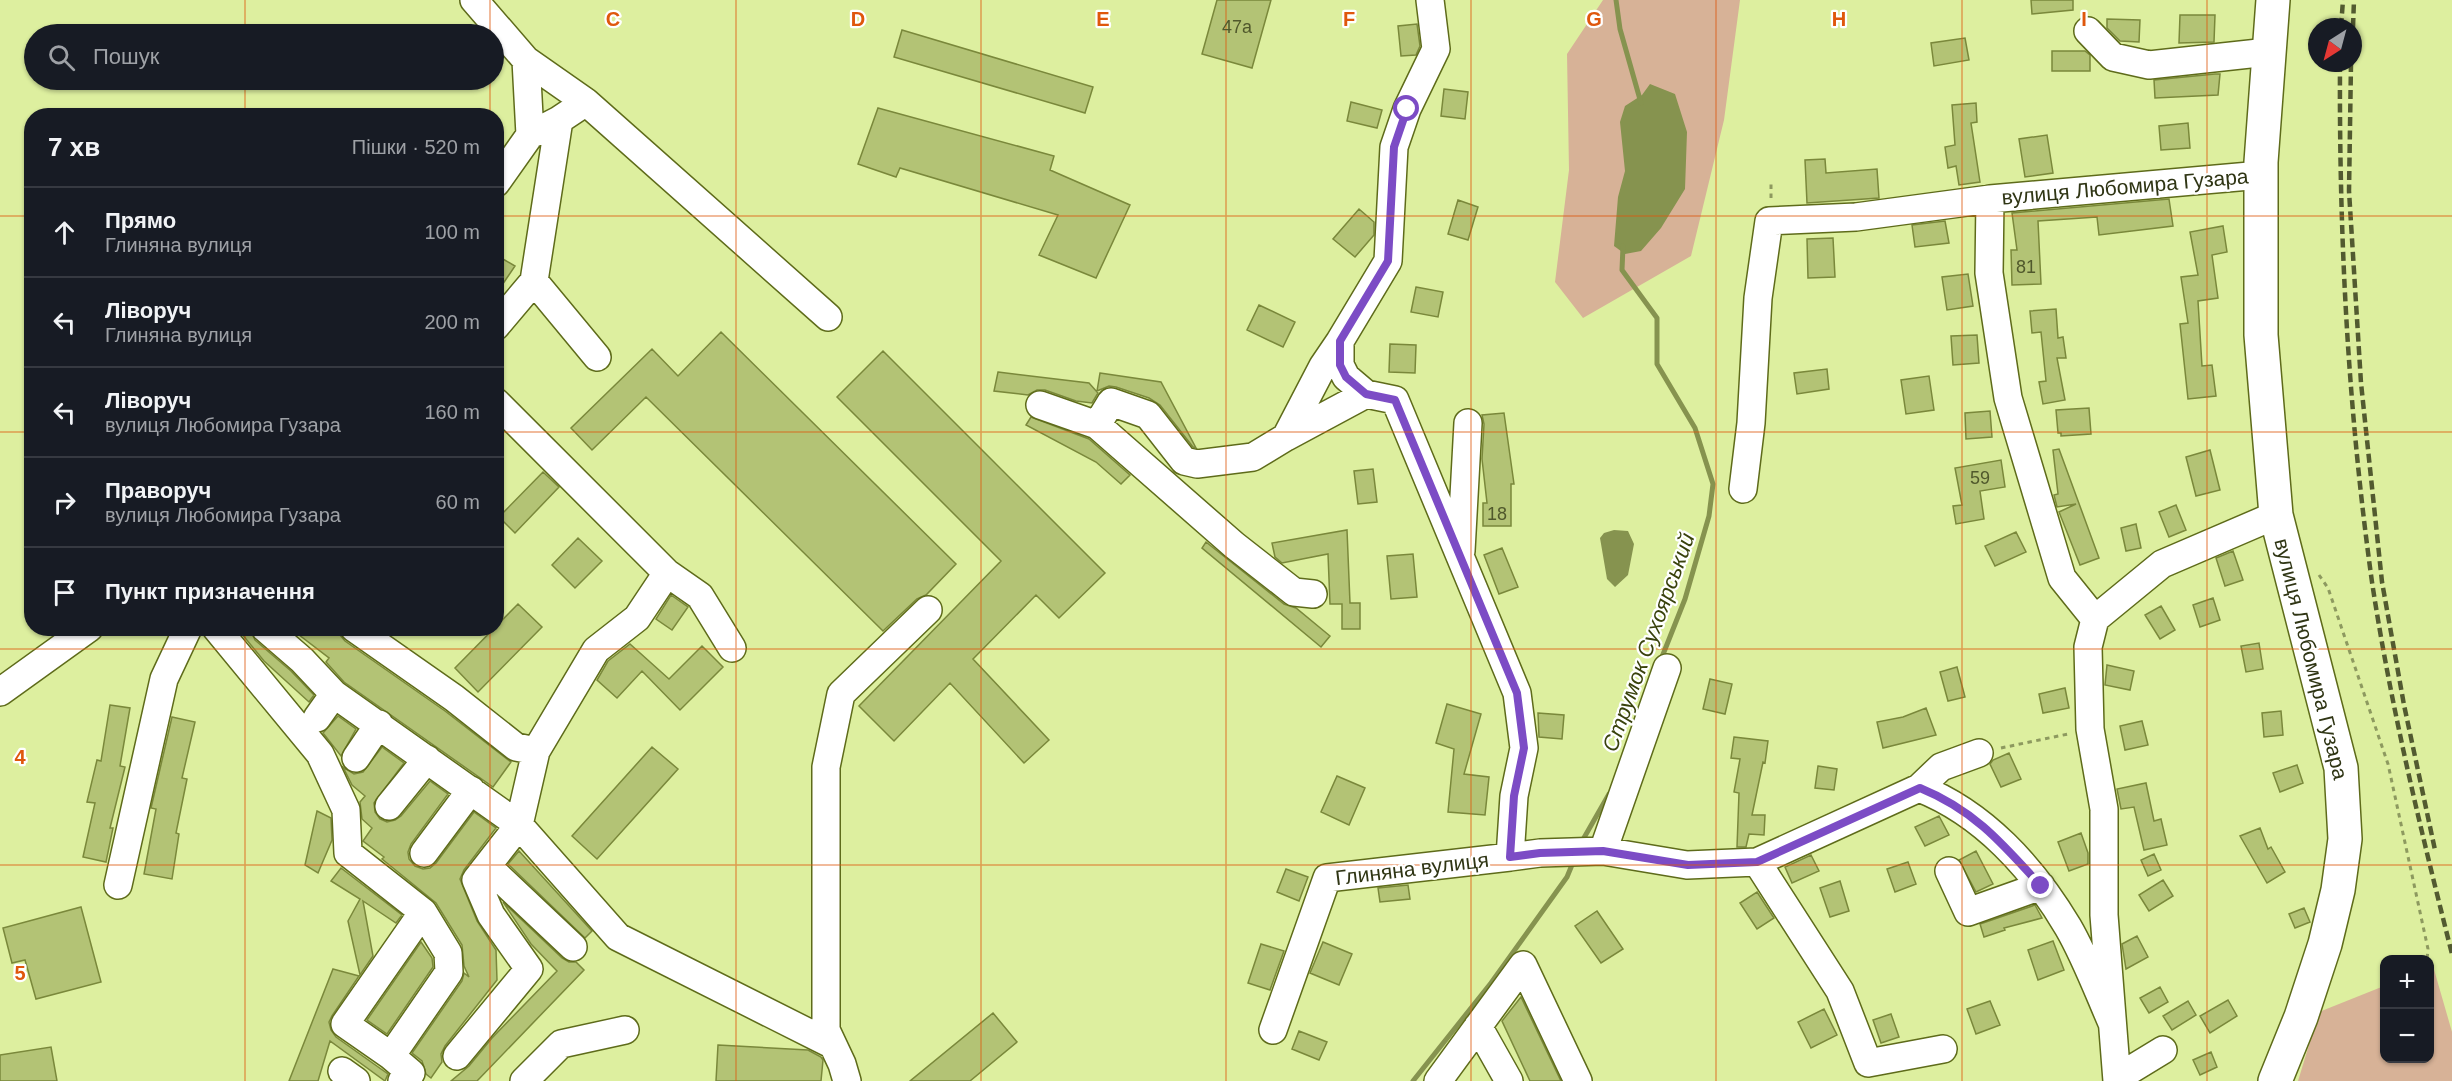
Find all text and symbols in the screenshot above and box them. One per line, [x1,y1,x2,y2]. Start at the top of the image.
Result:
text: C [606,8,620,30]
text: D [851,8,865,30]
text: E [1096,8,1110,30]
text: F [1343,8,1355,30]
text: G [1586,8,1602,30]
text: H [1832,8,1846,30]
text: I [2081,8,2087,30]
house number: 47а [1222,17,1253,37]
north arrow [2308,18,2362,72]
search box [24,24,504,90]
icon: search [45,41,78,74]
text: Пошук [93,44,159,69]
route start [1393,95,1419,121]
text: 7 хв [48,132,100,162]
text: Пішки · 520 m [352,136,480,158]
street label: вулиця Любомира Гузара [2001,164,2250,209]
text: Прямо [105,208,176,233]
icon: ahead [48,216,81,249]
text: 100 m [424,221,480,243]
text: Глиняна вулиця [105,234,252,256]
house number: 81 [2016,257,2036,277]
text: Ліворуч [105,298,191,323]
icon: left [48,306,81,339]
text: 200 m [424,311,480,333]
text: Глиняна вулиця [105,324,252,346]
text: Ліворуч [105,388,191,413]
icon: left [48,396,81,429]
text: 160 m [424,401,480,423]
text: вулиця Любомира Гузара [105,414,341,436]
house number: 59 [1970,468,1990,488]
text: Праворуч [105,478,211,503]
icon: right [48,486,81,519]
text: 60 m [436,491,480,513]
text: вулиця Любомира Гузара [105,504,341,526]
house number: 18 [1487,504,1507,524]
water label: Струмок Сухоярський [1597,529,1700,755]
street label: вулиця Любомира Гузара [2270,536,2353,782]
icon: arrive [48,576,81,609]
text: Пункт призначення [105,579,315,604]
text: 4 [14,746,26,768]
street label: Глиняна вулиця [1334,848,1490,889]
route end [2027,872,2053,898]
map controls [2380,955,2434,1063]
button: + [2380,955,2434,1009]
text: 5 [14,962,26,984]
button: − [2380,1009,2434,1063]

